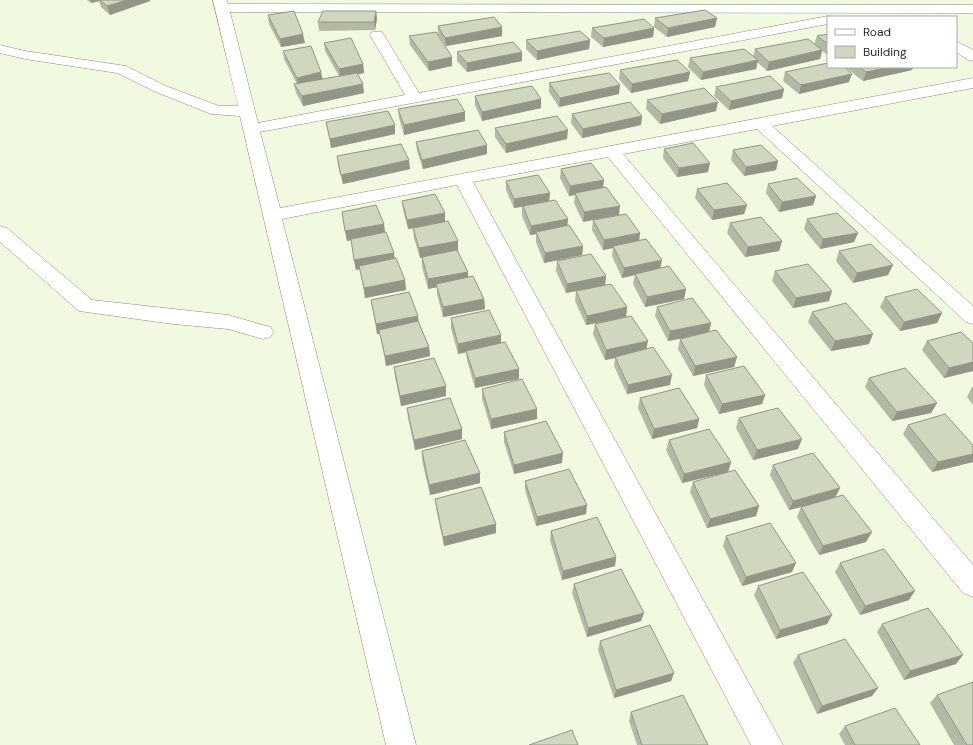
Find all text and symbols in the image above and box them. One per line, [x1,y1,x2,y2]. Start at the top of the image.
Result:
legend [827,16,957,68]
text: Road [863,24,891,40]
text: Building [863,44,907,60]

